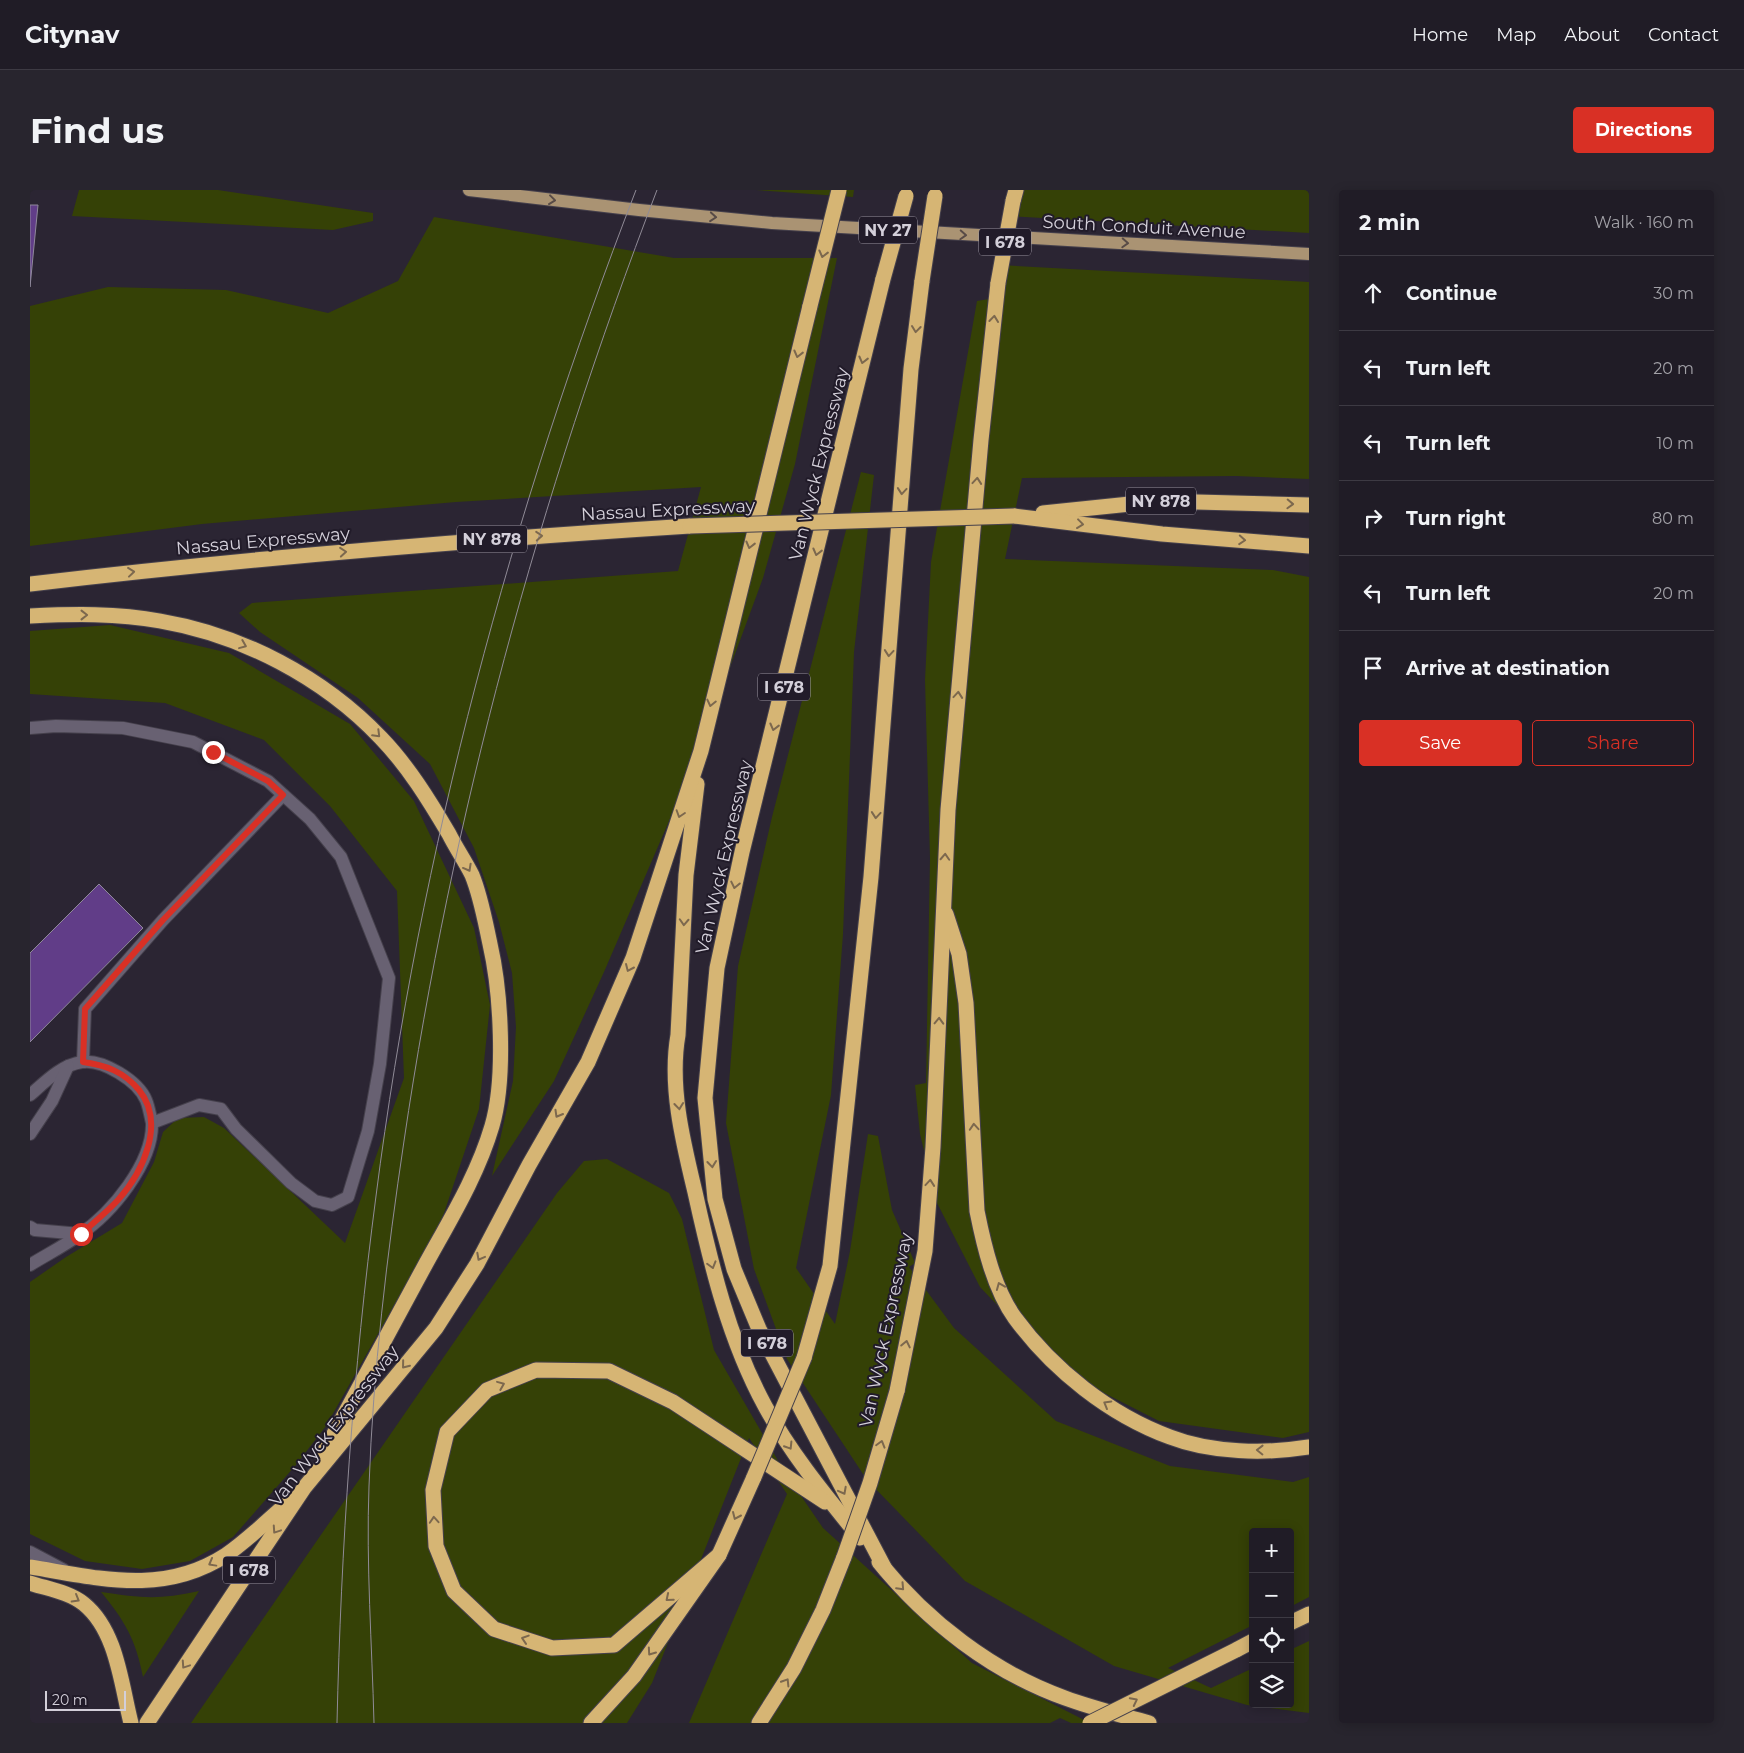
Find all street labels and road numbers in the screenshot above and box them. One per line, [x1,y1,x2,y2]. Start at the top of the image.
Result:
street label: South Conduit Avenue [1042,211,1246,243]
road number: NY 27 [859,216,917,244]
road number: I 678 [979,228,1031,256]
street label: Van Wyck Expressway [784,365,854,563]
road number: NY 878 [1126,488,1196,514]
street label: Nassau Expressway [580,494,756,526]
street label: Nassau Expressway [175,522,351,560]
road number: NY 878 [457,526,527,552]
road number: I 678 [758,674,810,701]
street label: Van Wyck Expressway [691,758,757,956]
street label: Van Wyck Expressway [855,1230,917,1429]
road number: I 678 [741,1330,793,1356]
street label: Van Wyck Expressway [264,1341,404,1511]
road number: I 678 [223,1556,275,1584]

